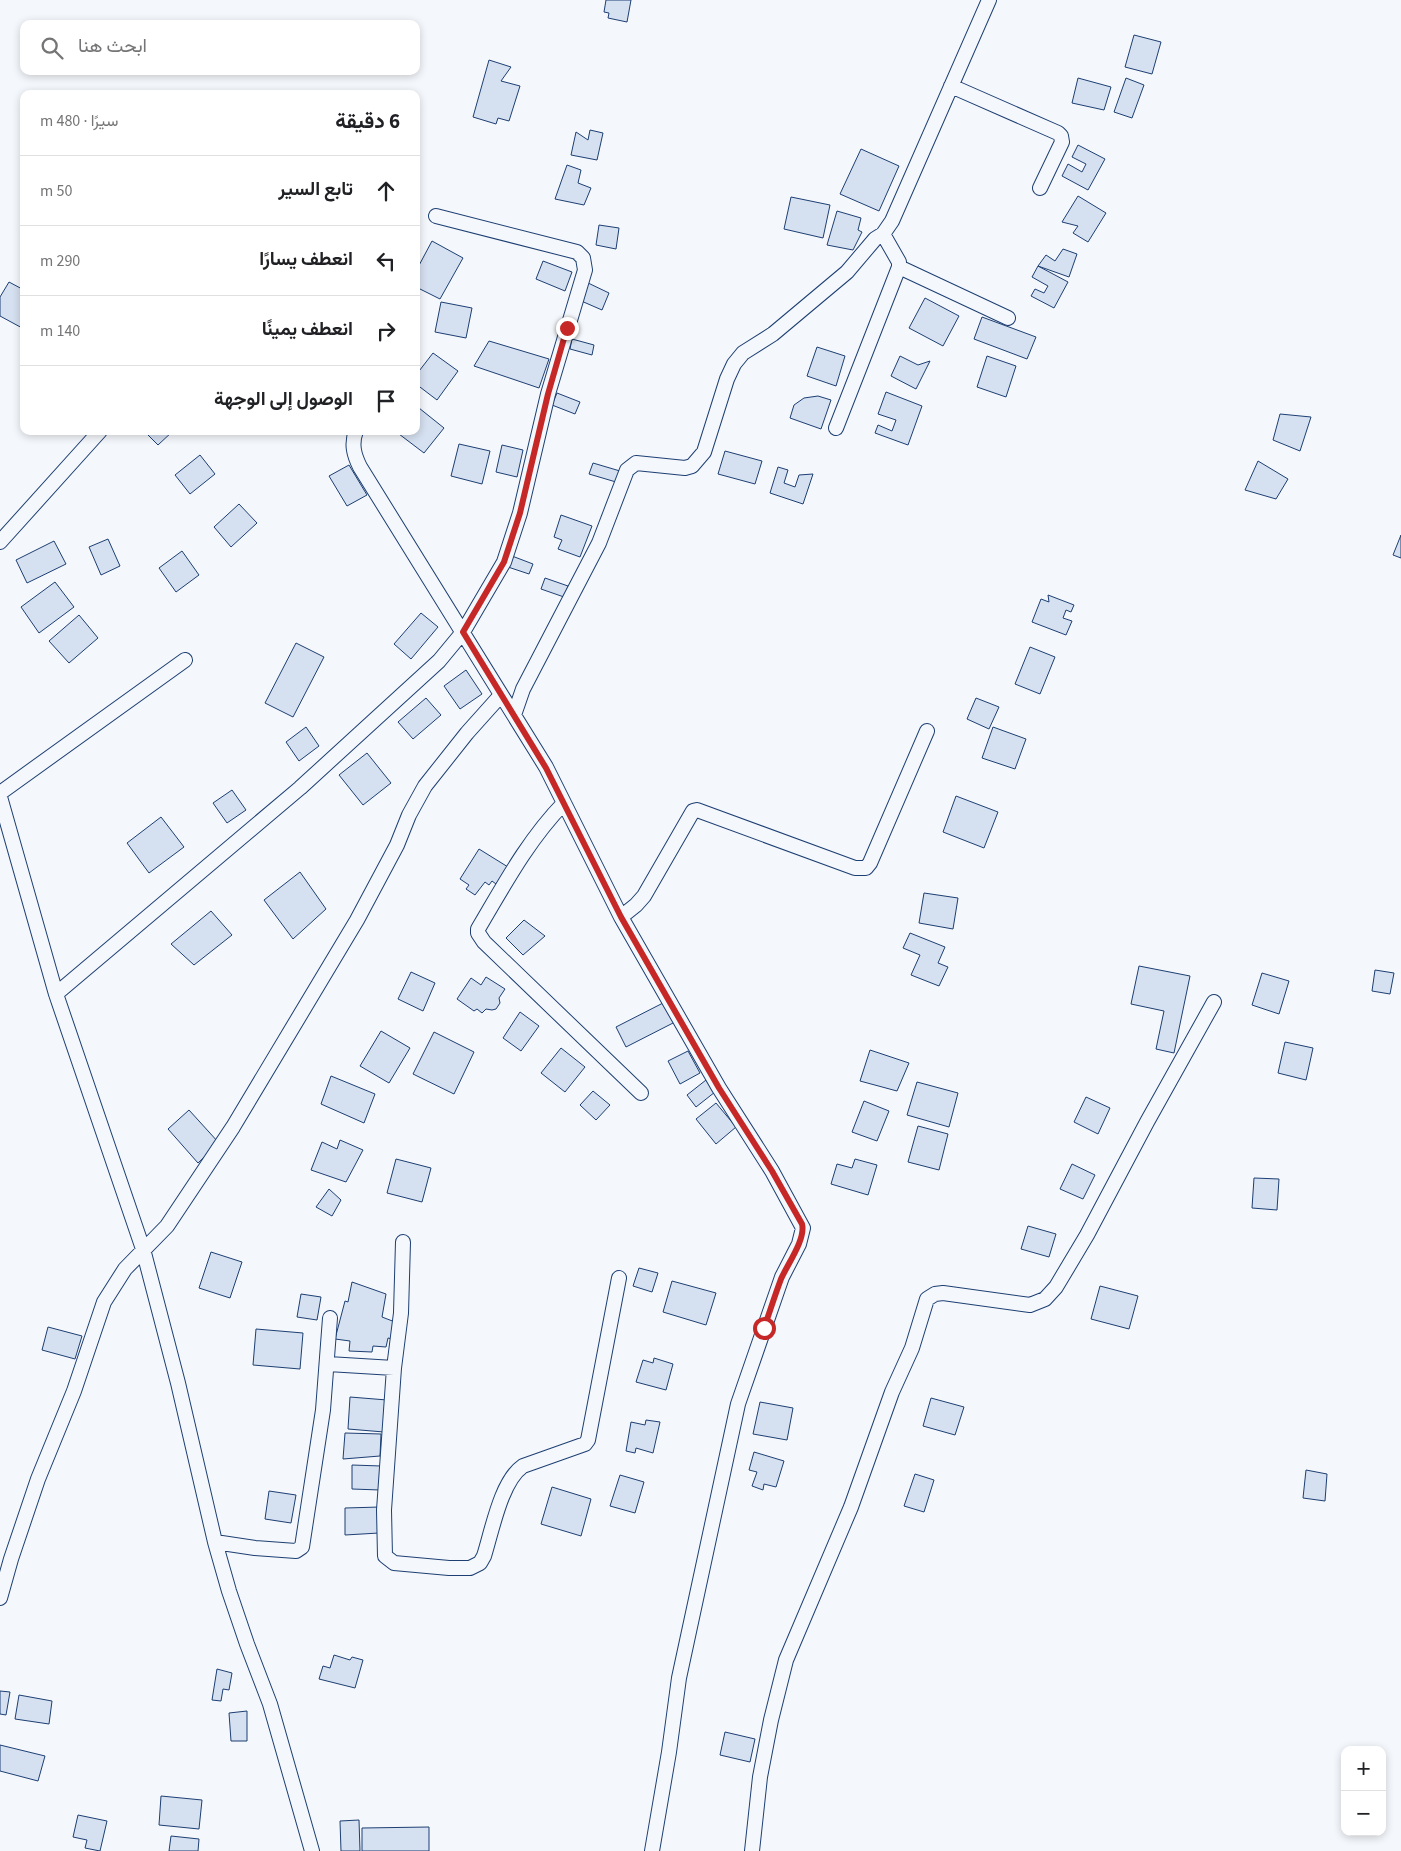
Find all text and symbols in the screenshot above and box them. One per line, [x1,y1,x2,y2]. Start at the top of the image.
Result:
search box [20,20,420,75]
text: ابحث هنا [78,33,147,60]
icon: search [38,34,66,62]
text: 6 دقيقة [335,106,400,136]
text: سيرًا · 480 m [40,110,118,132]
text: تابع السير [278,176,353,203]
icon: ahead [372,177,400,205]
text: 50 m [40,180,72,202]
text: انعطف يسارًا [259,246,353,273]
icon: left [372,247,400,275]
text: 290 m [40,250,80,272]
text: انعطف يمينًا [262,316,353,343]
icon: right [372,317,400,345]
route end [556,317,579,340]
text: 140 m [40,320,80,342]
text: الوصول إلى الوجهة [214,386,353,413]
icon: arrive [372,387,400,415]
route start [753,1317,776,1340]
map controls [1341,1746,1386,1836]
button: + [1341,1746,1386,1791]
button: − [1341,1791,1386,1836]

